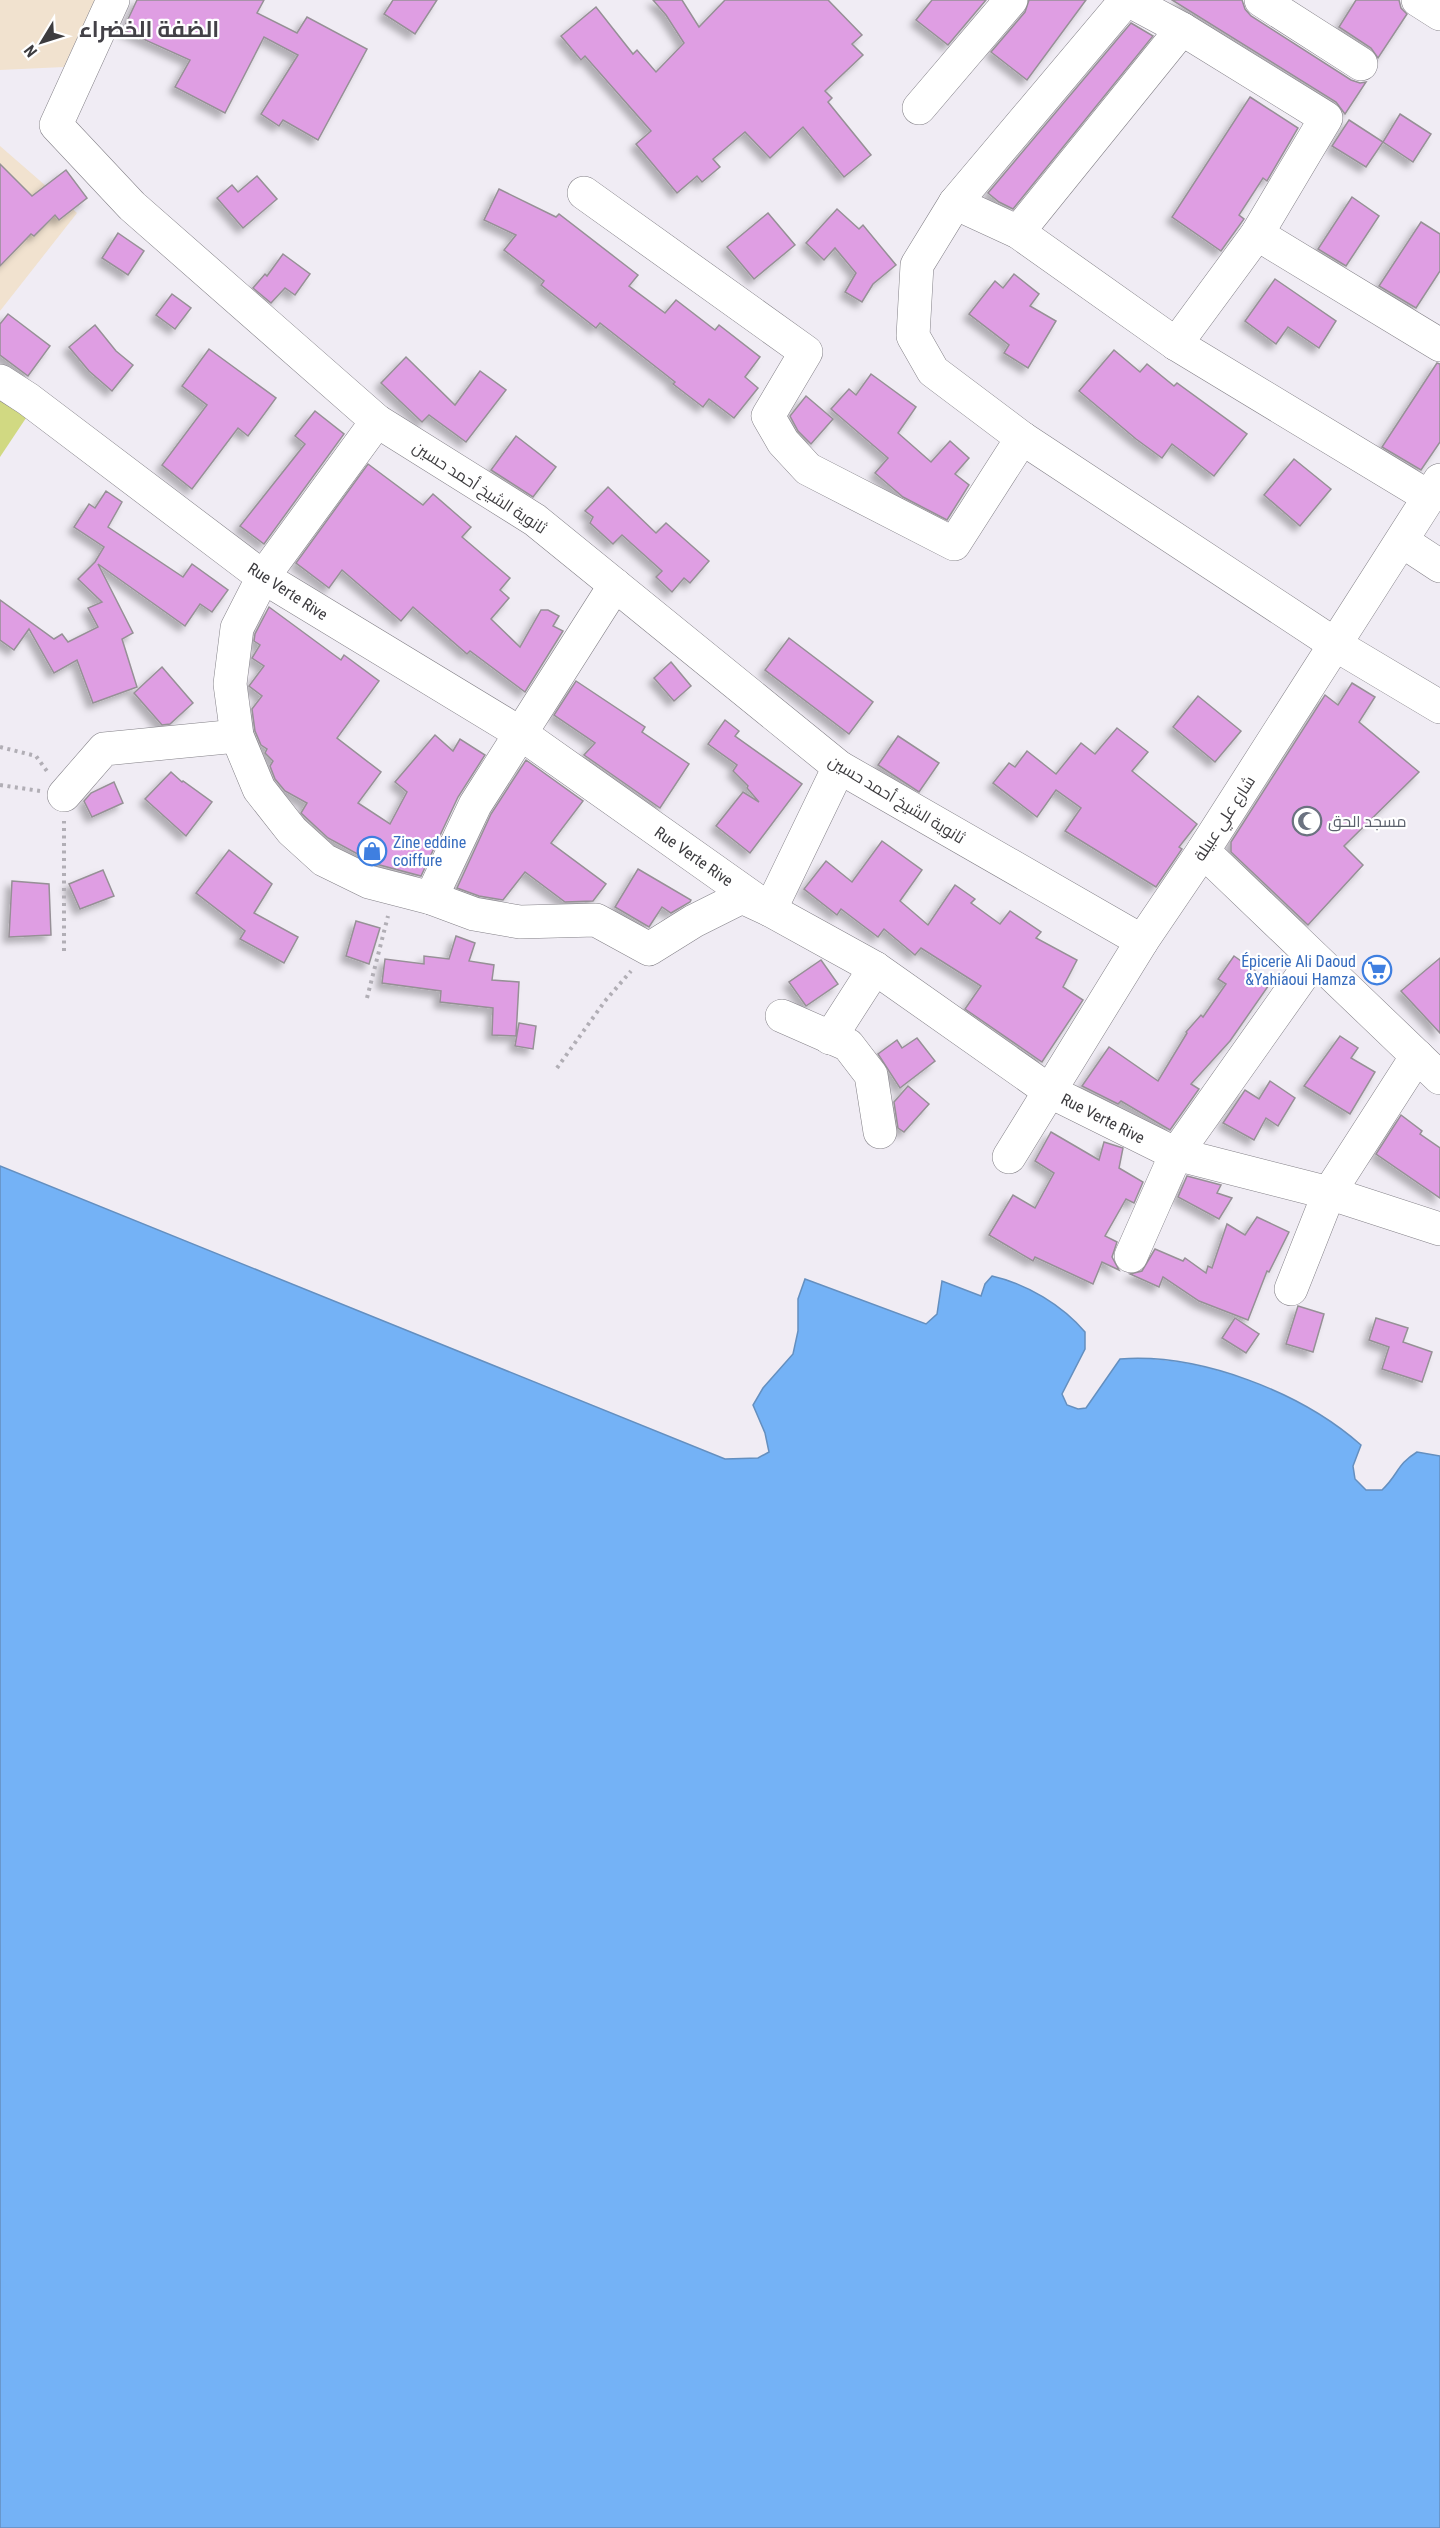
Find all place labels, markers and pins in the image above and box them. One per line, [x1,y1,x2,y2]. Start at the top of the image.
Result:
mosque icon: مسجد الحق [1291,805,1323,837]
place label: مسجد الحق [1328,812,1407,832]
place label: Zine eddine coiffure [393,833,466,870]
shop icon: Zine eddine coiffure [356,835,388,867]
place label: Épicerie Ali Daoud &Yahiaoui Hamza [1241,952,1356,989]
supermarket icon: Épicerie Ali Daoud &Yahiaoui Hamza [1361,954,1393,986]

